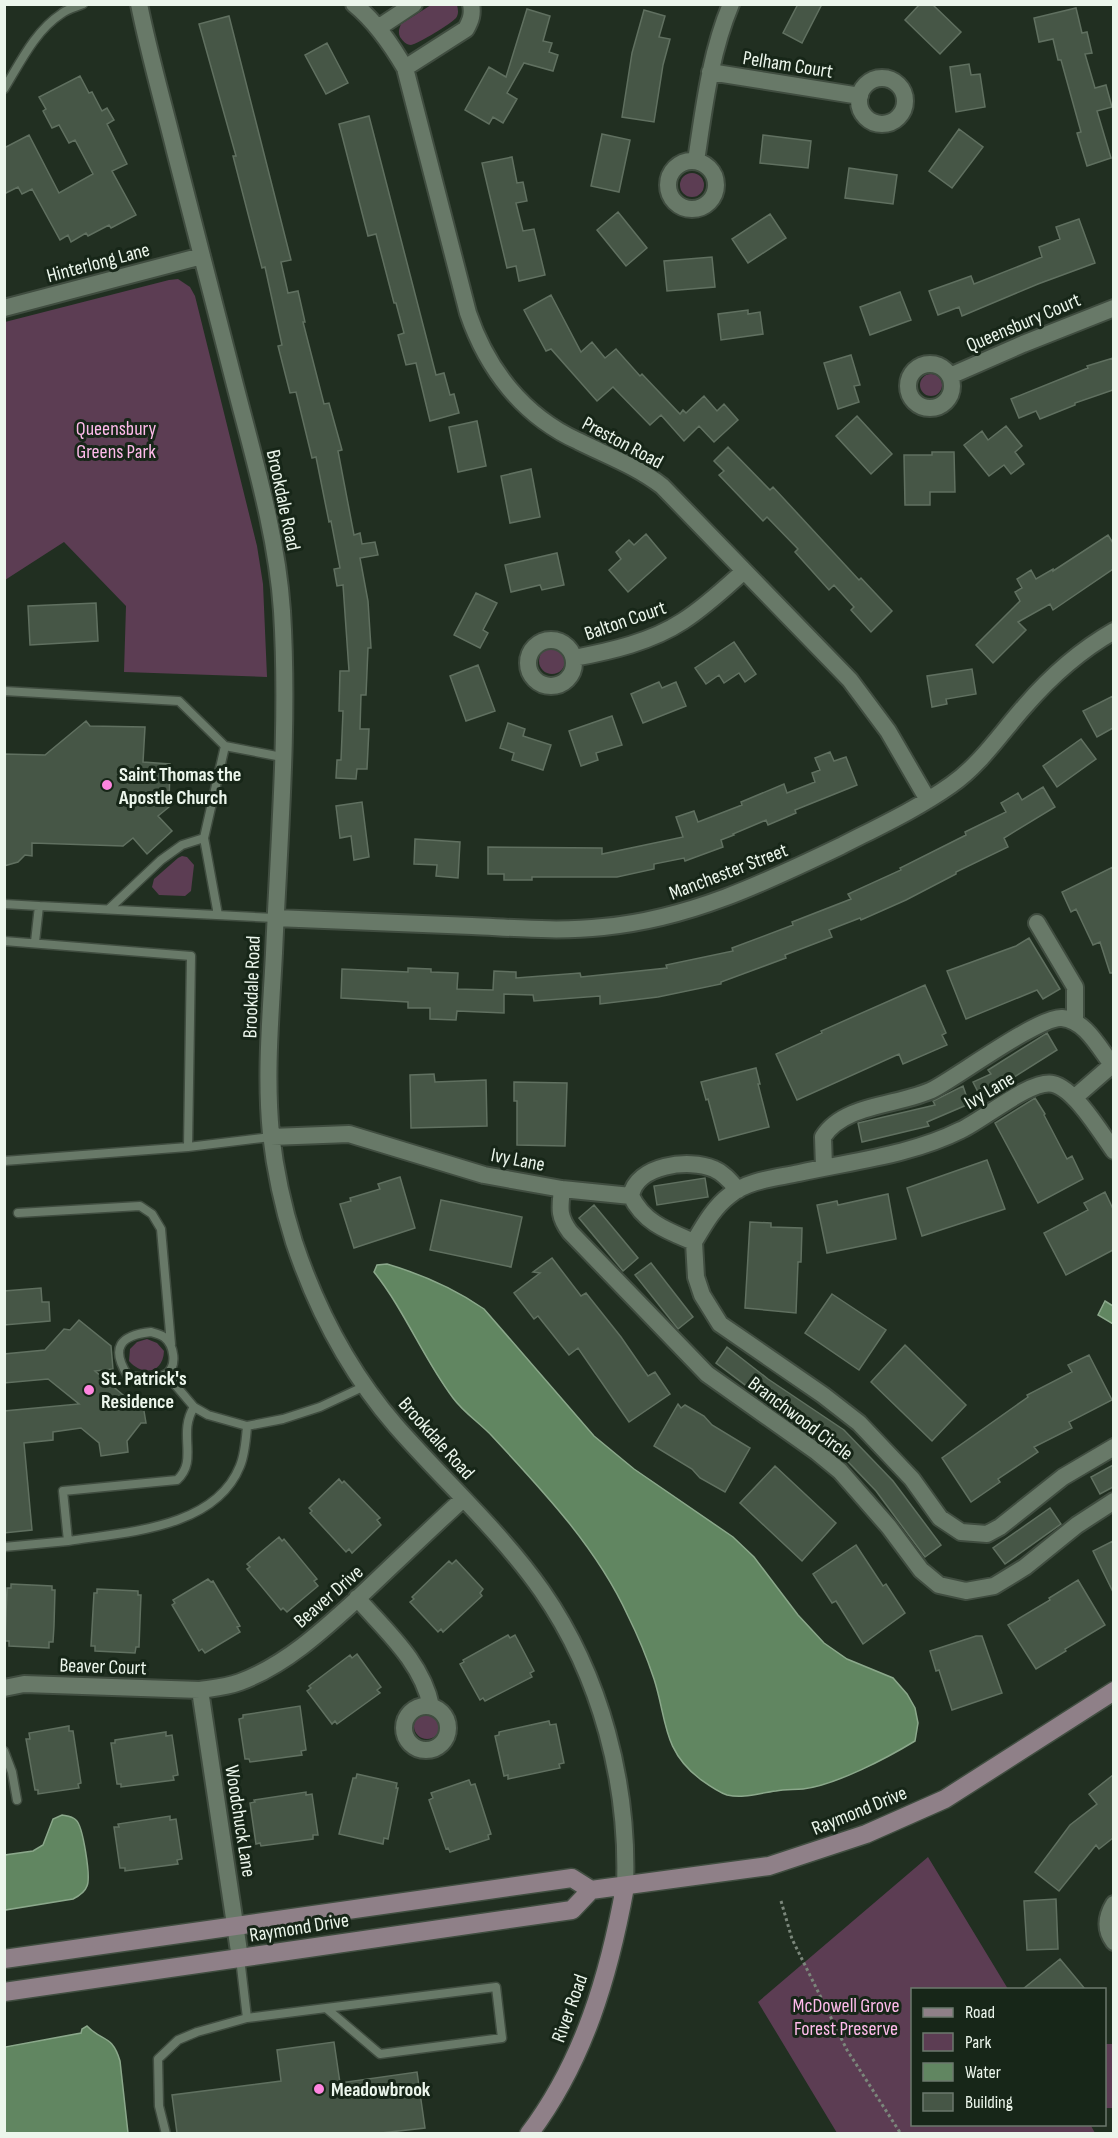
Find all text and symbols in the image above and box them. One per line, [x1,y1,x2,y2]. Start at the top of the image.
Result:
street label: Pelham Court [741,46,835,84]
street label: Hinterlong Lane [44,238,152,288]
street label: Queensbury Court [963,288,1084,358]
street label: Preston Road [578,412,667,474]
park label: Queensbury Greens Park [76,417,156,464]
street label: Brookdale Road [261,448,305,553]
street label: Balton Court [581,596,669,646]
place label: Saint Thomas the Apostle Church [118,763,241,810]
marker: Saint Thomas the Apostle Church [100,778,114,792]
street label: Manchester Street [666,838,791,906]
street label: Brookdale Road [238,935,266,1039]
street label: Ivy Lane [960,1067,1019,1115]
street label: Ivy Lane [489,1143,547,1177]
place label: St. Patrick's Residence [101,1367,187,1414]
street label: Branchwood Circle [743,1372,858,1466]
marker: St. Patrick's Residence [82,1383,96,1397]
street label: Brookdale Road [393,1393,479,1485]
street label: Beaver Drive [289,1560,368,1633]
street label: Beaver Court [59,1653,147,1681]
street label: Woodchuck Lane [219,1763,261,1879]
street label: Raymond Drive [808,1781,910,1841]
street label: Raymond Drive [248,1908,351,1948]
street label: River Road [547,1971,593,2046]
legend [911,1988,1106,2126]
park label: McDowell Grove Forest Preserve [793,1994,899,2041]
text: Road [965,2002,995,2023]
text: Park [965,2032,991,2053]
text: Water [965,2062,1001,2083]
place label: Meadowbrook [331,2078,431,2102]
marker: Meadowbrook [312,2082,326,2096]
text: Building [965,2092,1013,2113]

